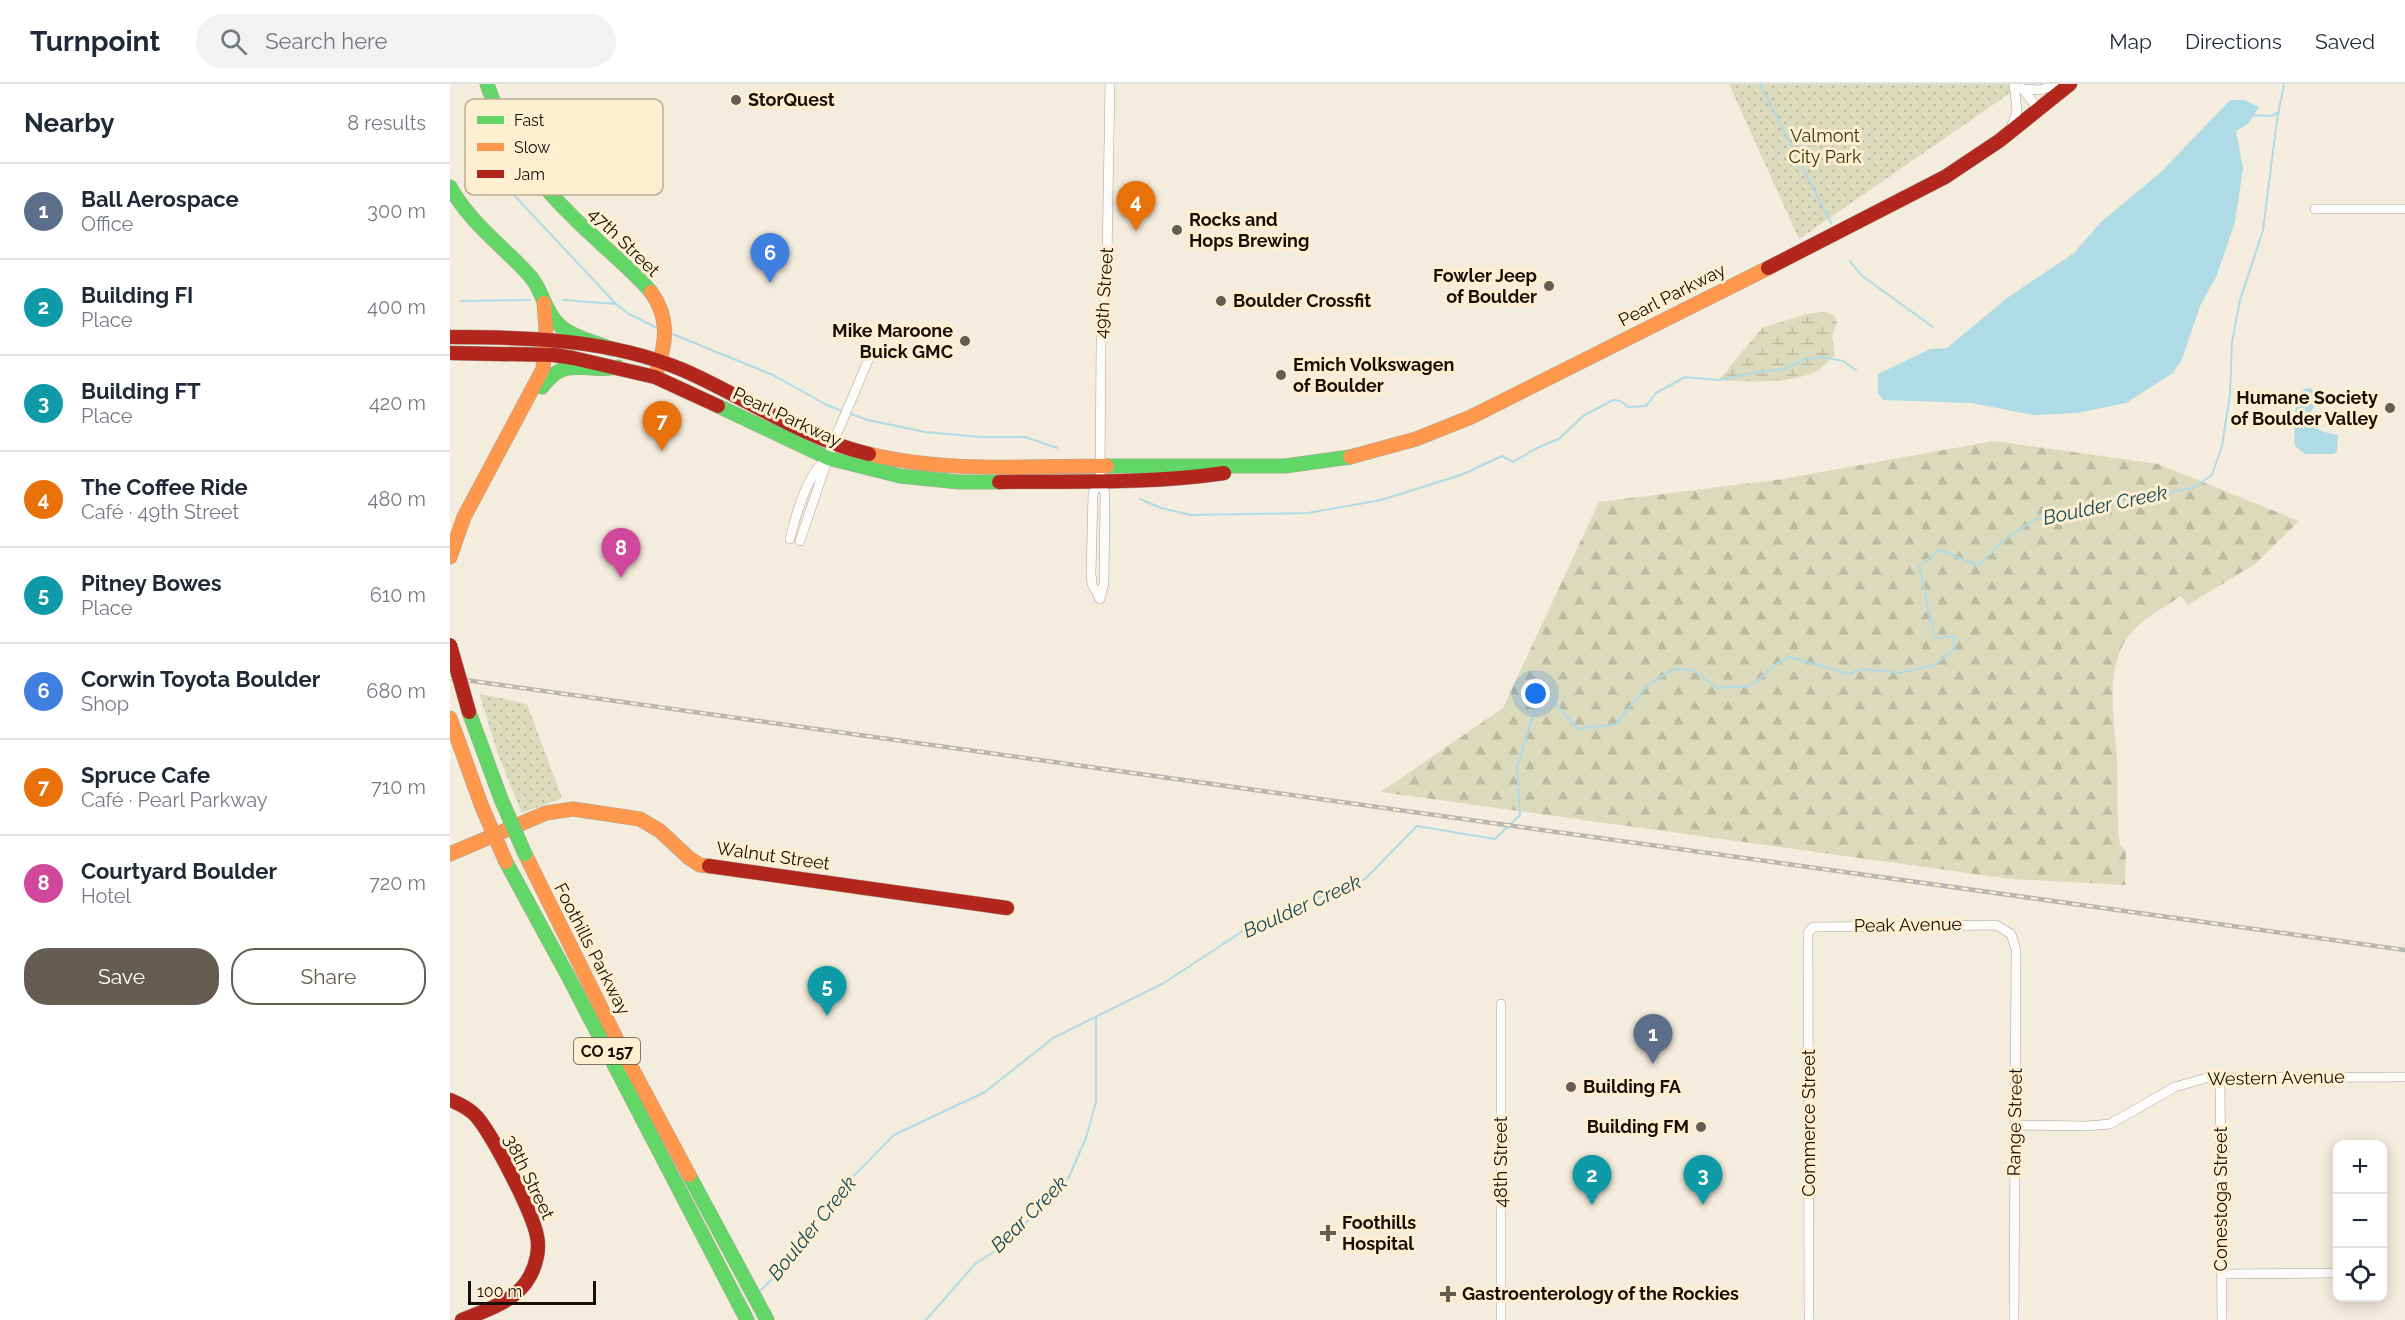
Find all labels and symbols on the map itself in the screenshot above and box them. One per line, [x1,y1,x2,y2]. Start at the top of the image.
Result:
place label: StorQuest [748,89,835,110]
marker: StorQuest [729,93,743,107]
legend [465,99,663,195]
text: Fast [514,111,545,130]
park label: Valmont City Park [1789,125,1862,167]
text: Slow [514,138,550,157]
text: Jam [514,165,545,184]
pin: 4 [1116,182,1156,231]
street label: 47th Street [585,203,664,281]
place label: Rocks and Hops Brewing [1189,209,1309,251]
marker: Rocks and Hops Brewing [1170,223,1184,237]
pin: 6 [750,234,790,283]
street label: 49th Street [1090,247,1117,339]
street label: Pearl Parkway [1615,259,1729,330]
place label: Fowler Jeep of Boulder [1433,265,1537,307]
marker: Fowler Jeep of Boulder [1542,279,1556,293]
place label: Boulder Crossfit [1233,290,1371,311]
marker: Boulder Crossfit [1214,294,1228,308]
place label: Mike Maroone Buick GMC [832,320,953,362]
marker: Mike Maroone Buick GMC [958,334,972,348]
place label: Emich Volkswagen of Boulder [1293,354,1454,396]
marker: Emich Volkswagen of Boulder [1274,368,1288,382]
street label: Pearl Parkway [730,382,845,451]
place label: Humane Society of Boulder Valley [2231,387,2378,429]
marker: Humane Society of Boulder Valley [2383,401,2397,415]
pin: 7 [642,402,682,451]
water label: Boulder Creek [2040,480,2170,530]
pin: 8 [602,528,640,578]
your location [1521,679,1550,708]
street label: Walnut Street [715,837,831,874]
water label: Boulder Creek [1239,869,1365,943]
street label: Foothills Parkway [550,879,635,1018]
street label: Peak Avenue [1854,913,1963,936]
pin: 5 [808,966,847,1016]
pin: 1 [1634,1014,1672,1064]
road number: CO 157 [574,1038,640,1064]
street label: Commerce Street [1798,1049,1819,1197]
street label: Western Avenue [2207,1066,2345,1089]
street label: Range Street [2003,1068,2026,1176]
place label: Building FA [1583,1076,1682,1097]
marker: Building FA [1564,1080,1578,1094]
street label: 48th Street [1490,1116,1511,1208]
place label: Building FM [1587,1116,1689,1137]
marker: Building FM [1694,1120,1708,1134]
street label: Conestoga Street [2210,1127,2231,1271]
street label: 38th Street [500,1131,559,1222]
pin: 2 [1572,1156,1612,1205]
pin: 3 [1684,1156,1722,1205]
water label: Bear Creek [986,1170,1073,1257]
water label: Boulder Creek [763,1171,861,1285]
place label: Foothills Hospital [1342,1212,1416,1254]
marker: Foothills Hospital [1319,1224,1337,1242]
scale bar [468,1278,596,1306]
place label: Gastroenterology of the Rockies [1462,1283,1739,1304]
marker: Gastroenterology of the Rockies [1439,1285,1457,1303]

